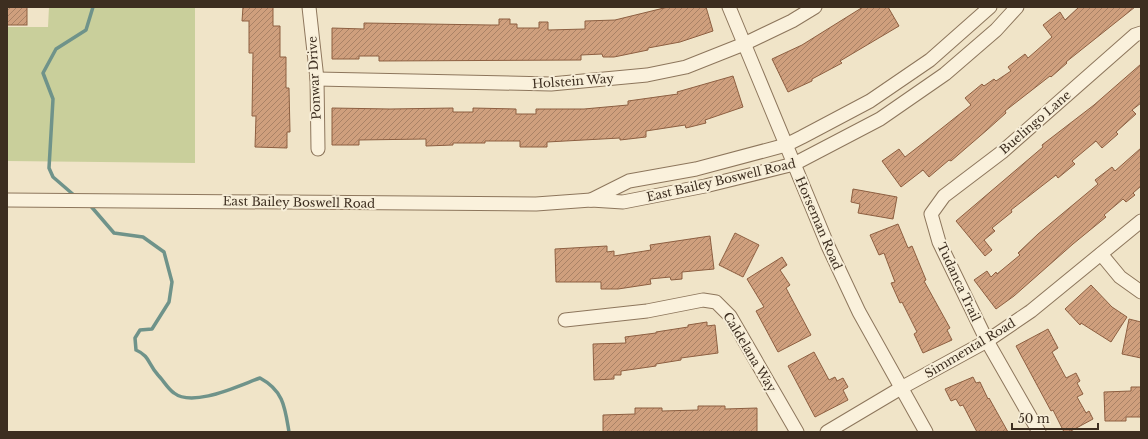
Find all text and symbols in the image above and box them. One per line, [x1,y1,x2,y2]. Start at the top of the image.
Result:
street label: Ponwar Drive [304,36,324,120]
street label: Holstein Way [532,71,615,91]
street label: Buelingo Lane [996,87,1074,157]
street label: East Bailey Boswell Road [645,156,797,204]
street label: Horseman Road [793,174,845,272]
street label: East Bailey Boswell Road [223,193,375,211]
street label: Tudanca Trail [934,240,984,324]
street label: Caldelana Way [720,309,780,395]
street label: Simmental Road [922,315,1018,381]
scale bar [1012,405,1098,431]
text: 50 m [1018,411,1050,426]

